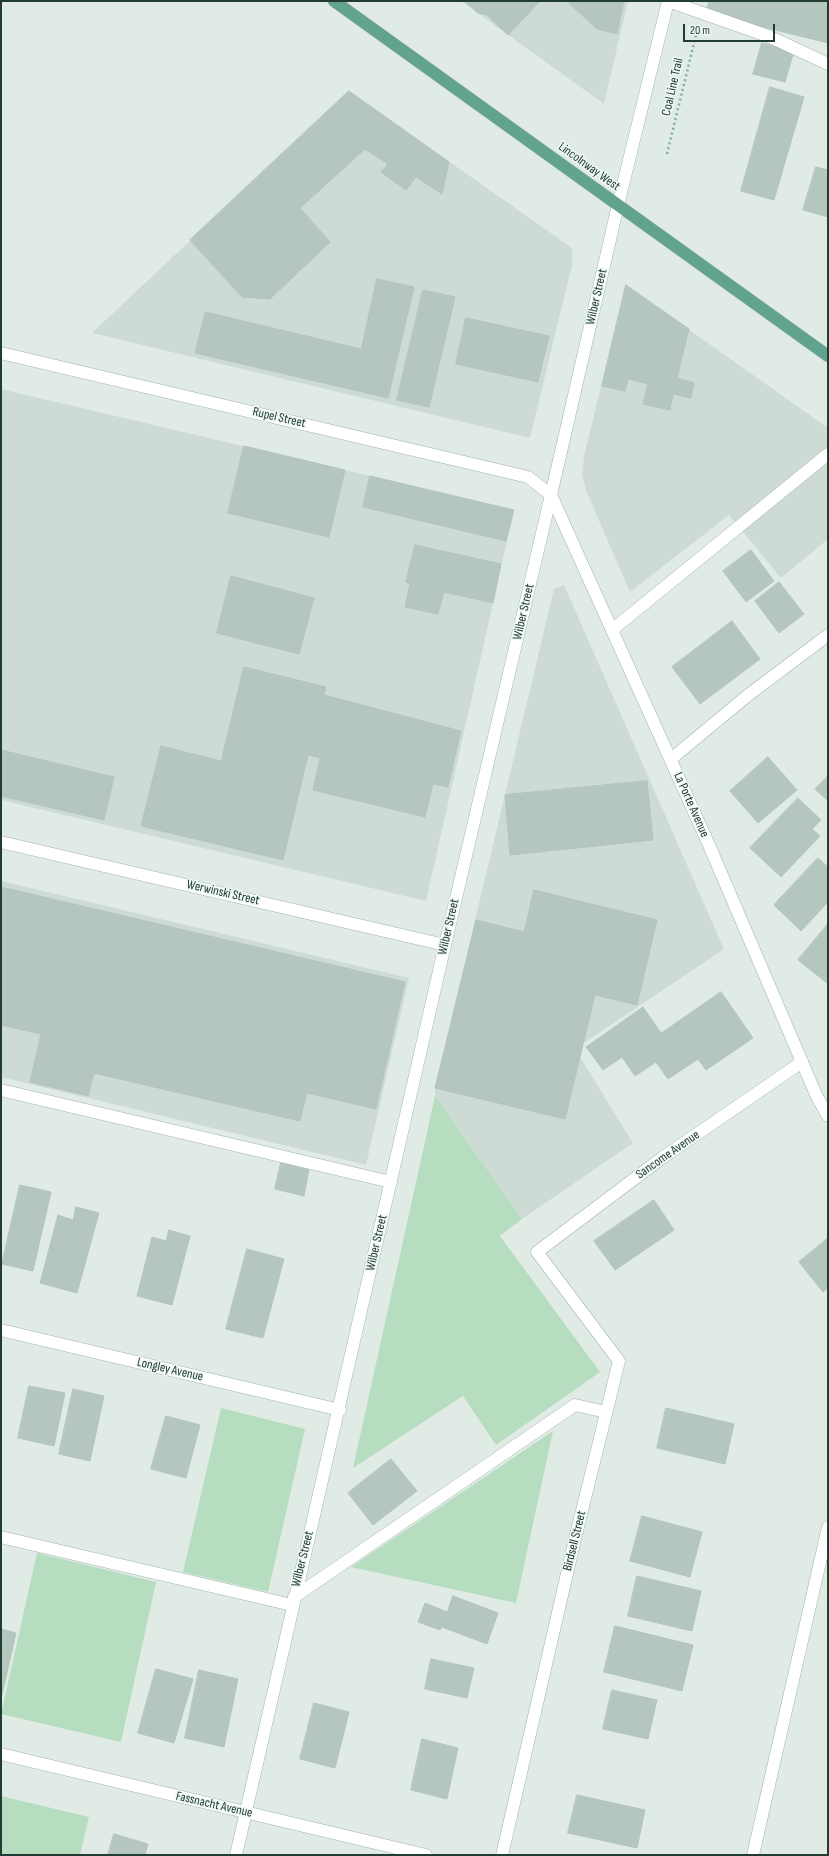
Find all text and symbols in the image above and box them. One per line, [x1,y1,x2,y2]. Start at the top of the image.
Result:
scale bar [685,16,777,42]
text: 20 m [690,23,710,38]
street label: Coal Line Trail [659,57,687,117]
street label: Lincolnway West [555,139,623,195]
street label: Wilber Street [583,267,611,327]
street label: Rupel Street [251,404,307,432]
street label: Wilber Street [510,582,538,642]
street label: La Porte Avenue [670,770,712,840]
street label: Werwinski Street [185,877,261,909]
street label: Wilber Street [435,897,463,957]
street label: Sancome Avenue [633,1127,703,1183]
street label: Wilber Street [363,1213,391,1273]
street label: Longley Avenue [135,1355,205,1385]
street label: Birdsell Street [560,1509,590,1573]
street label: Wilber Street [289,1529,317,1589]
street label: Fassnacht Avenue [174,1789,254,1821]

